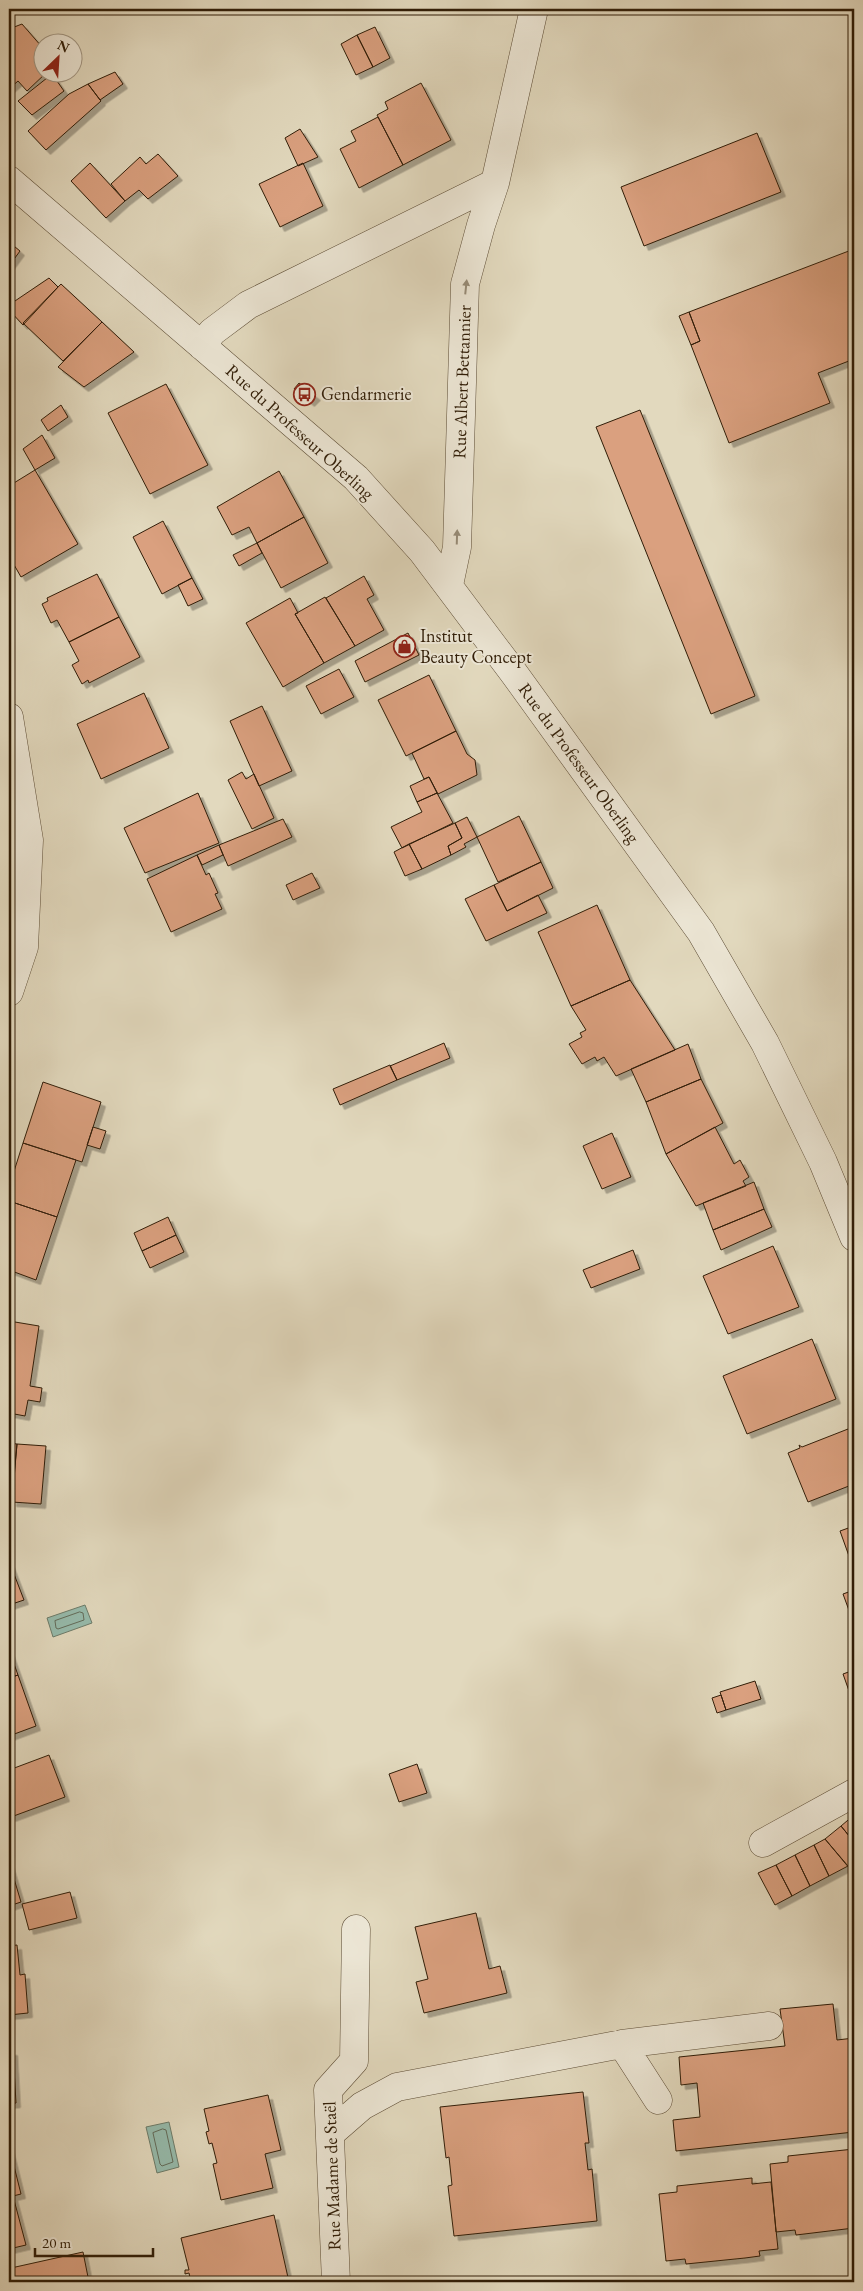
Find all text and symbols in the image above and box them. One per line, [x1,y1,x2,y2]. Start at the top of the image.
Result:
north arrow [32,32,82,82]
text: N [55,36,73,57]
one-way arrow [462,279,470,295]
street label: Rue Albert Bettannier [447,305,476,459]
street label: Rue du Professeur Oberling [221,359,380,505]
bus stop icon: Gendarmerie [293,382,317,406]
place label: Gendarmerie [321,382,411,405]
one-way arrow [453,529,461,545]
place label: Institut Beauty Concept [420,624,532,668]
shop icon: Institut Beauty Concept [392,634,416,658]
street label: Rue du Professeur Oberling [514,678,645,847]
street label: Rue Madame de Staël [317,2101,346,2251]
scale bar [35,2226,152,2258]
text: 20 m [42,2233,71,2252]

